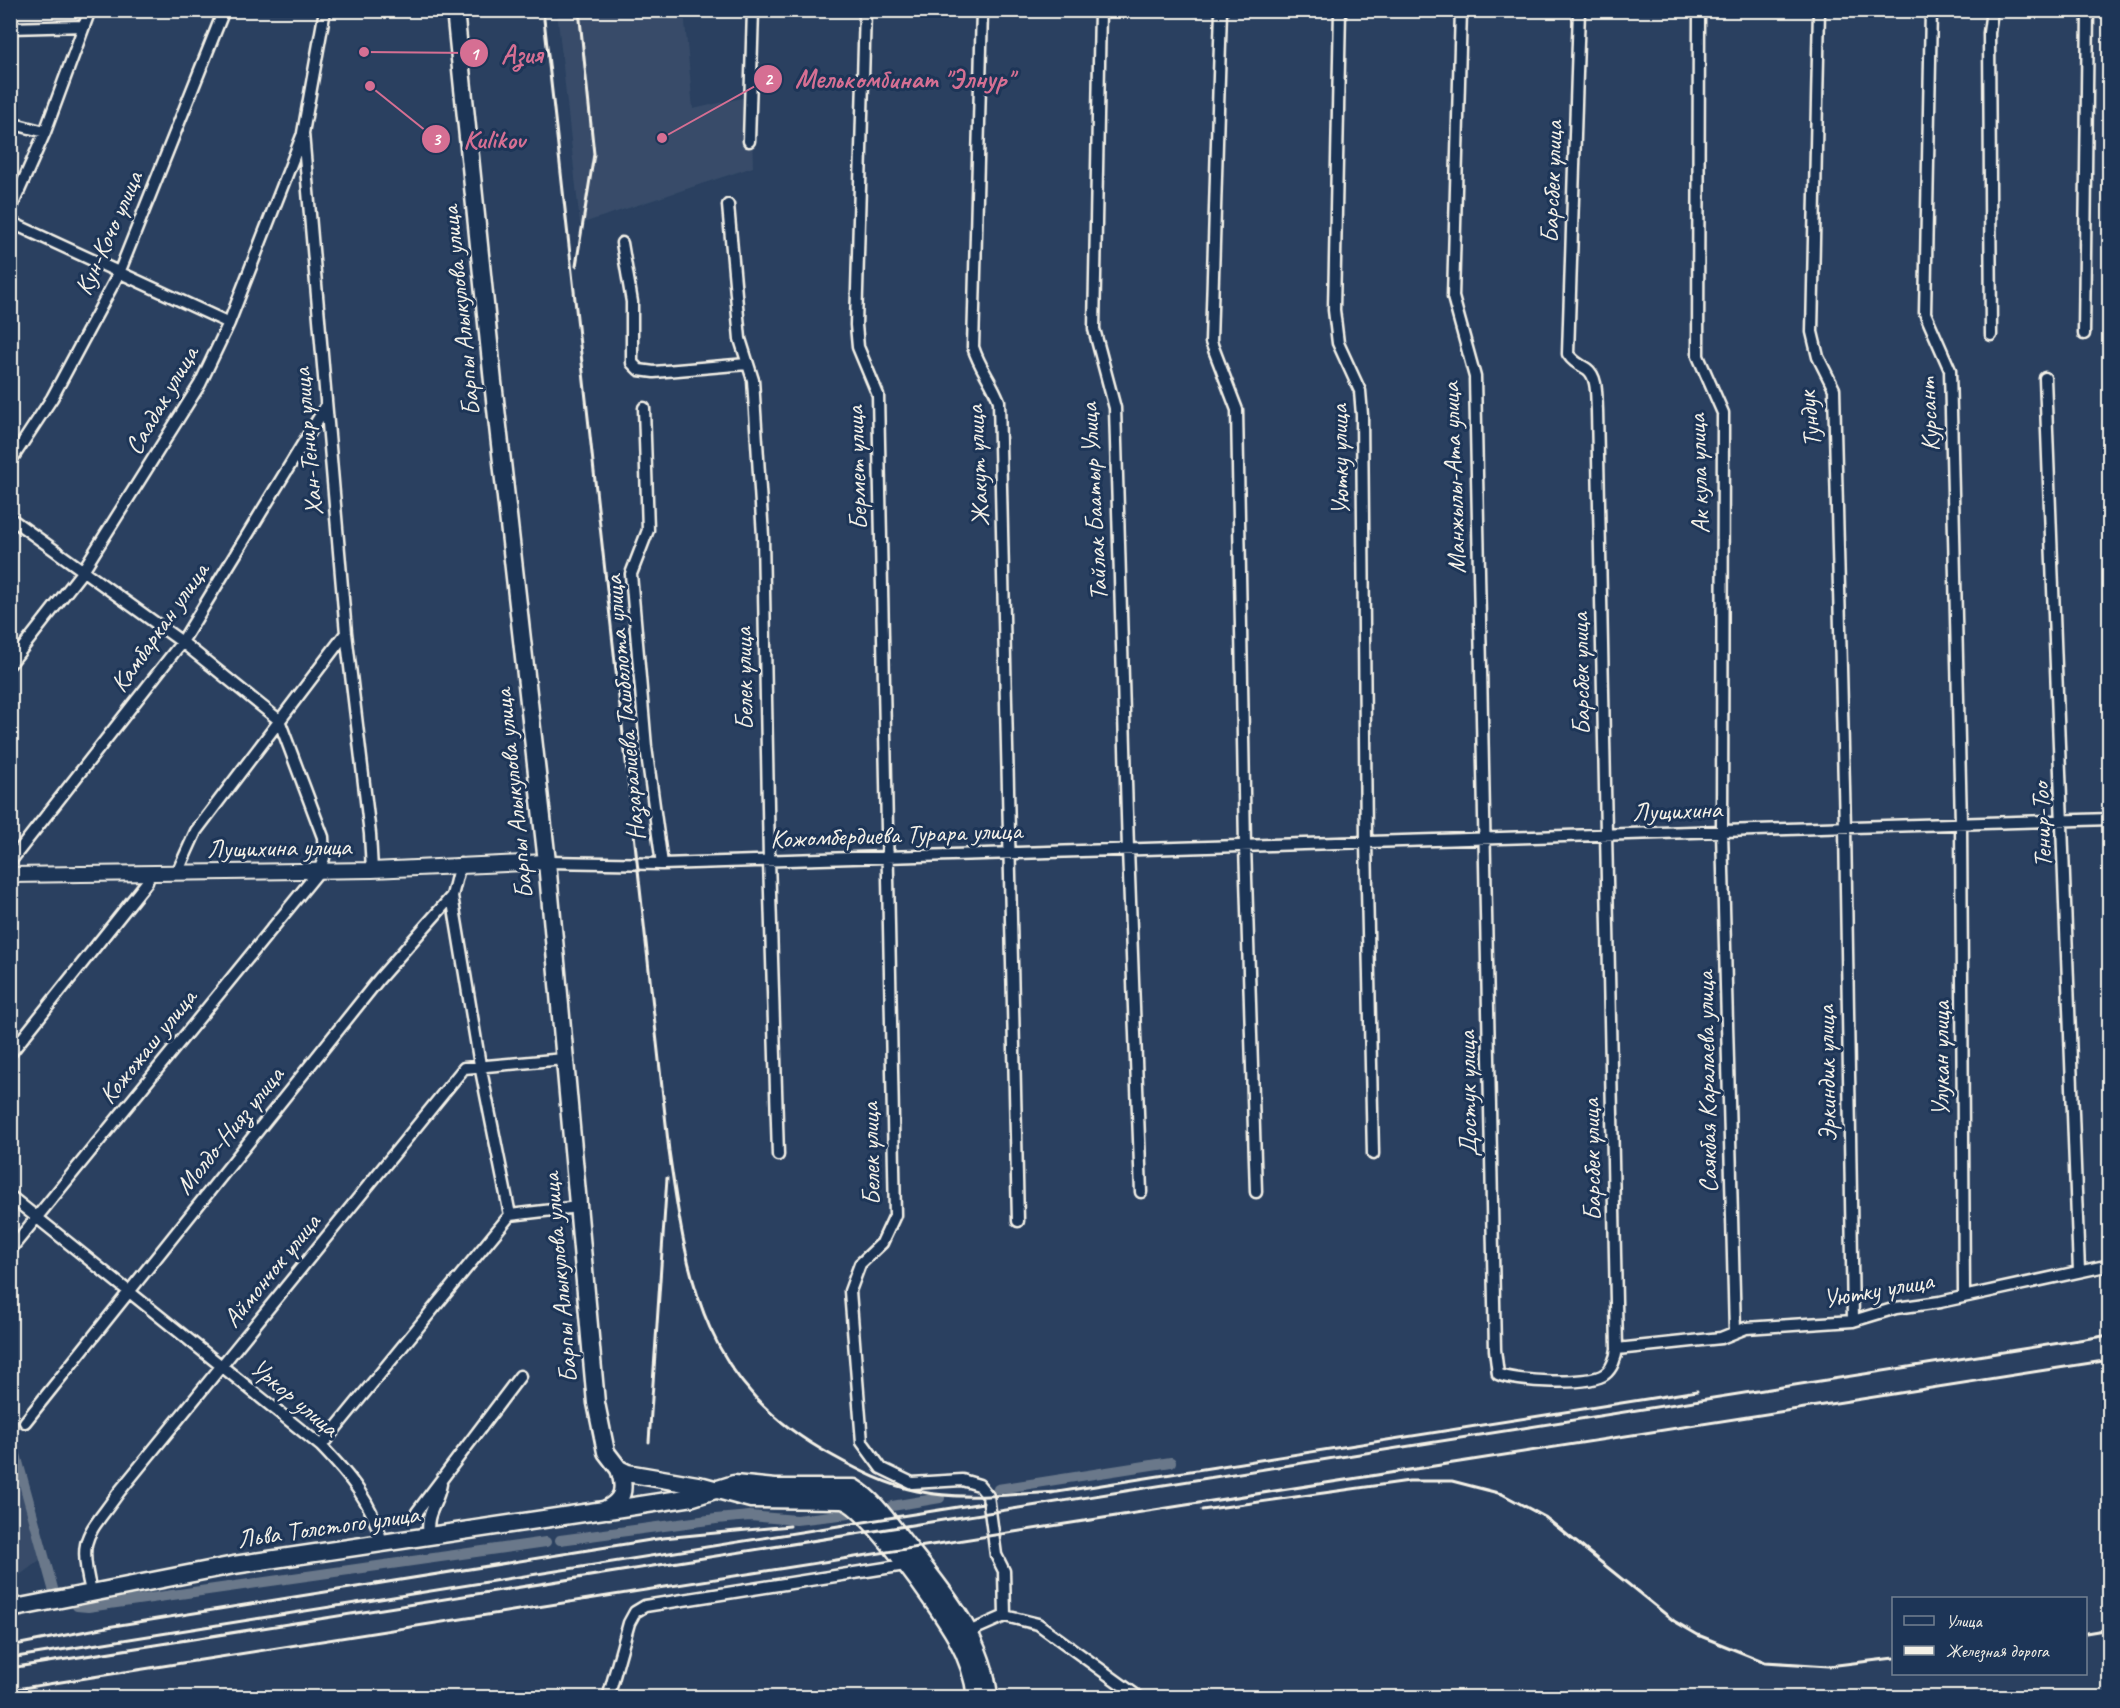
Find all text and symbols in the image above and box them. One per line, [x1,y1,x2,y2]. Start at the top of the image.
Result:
callout: Азия [459,31,555,76]
text: Азия [501,37,545,72]
text: 1 [470,43,480,65]
callout: Мелькомбинат "Элнур" [753,56,1025,101]
text: Мелькомбинат "Элнур" [795,62,1019,96]
text: 2 [764,68,774,90]
callout: Kulikov [421,116,537,161]
street label: Барсбек улица [1533,119,1570,244]
text: Kulikov [463,122,528,156]
text: 3 [432,128,442,150]
street label: Кун-Кочо улица [67,165,151,300]
street label: Барпы Алыкулова улица [433,202,488,418]
street label: Саадак улица [117,338,207,460]
street label: Хан-Тенир улица [284,365,330,517]
street label: Курсант [1910,376,1947,453]
street label: Манжылы-Ата улица [1434,380,1473,574]
street label: Тундук [1790,388,1829,449]
street label: Тайлак Баатыр Улица [1072,401,1115,602]
street label: Жакут улица [958,403,997,528]
street label: Уютку улица [1322,403,1357,516]
street label: Бермет улица [838,404,875,531]
street label: Ак кула улица [1680,412,1717,534]
street label: Камбаркан улица [103,554,218,699]
street label: Назаралиева Ташболота улица [596,572,654,842]
street label: Барсбек улица [1563,611,1598,736]
street label: Белек улица [726,626,761,731]
street label: Барпы Алыкулова улица [486,685,541,901]
street label: Тенир-Тоо [2023,779,2059,868]
street label: Лущихина [1632,792,1724,829]
street label: Кожомбердиева Турара улица [770,814,1025,855]
street label: Лущихина улица [206,830,353,865]
street label: Саякбая Каралаева улица [1688,968,1725,1193]
street label: Кожожаш улица [91,980,205,1110]
street label: Улукан улица [1924,1000,1957,1117]
street label: Эркиндик улица [1809,1004,1844,1143]
street label: Достук улица [1450,1029,1485,1157]
street label: Молдо-Нияз улица [168,1058,293,1202]
street label: Барсбек улица [1574,1097,1609,1222]
street label: Белек улица [853,1101,888,1206]
street label: Барпы Алыкулова улица [534,1169,585,1384]
street label: Аймончок улица [215,1205,328,1334]
street label: Уютку улица [1820,1263,1937,1315]
street label: Уркор улица [244,1351,347,1445]
street label: Льва Толстого улица [235,1497,423,1556]
legend [1892,1597,2087,1675]
text: Улица [1946,1610,1983,1632]
text: Железная дорога [1946,1640,2050,1663]

